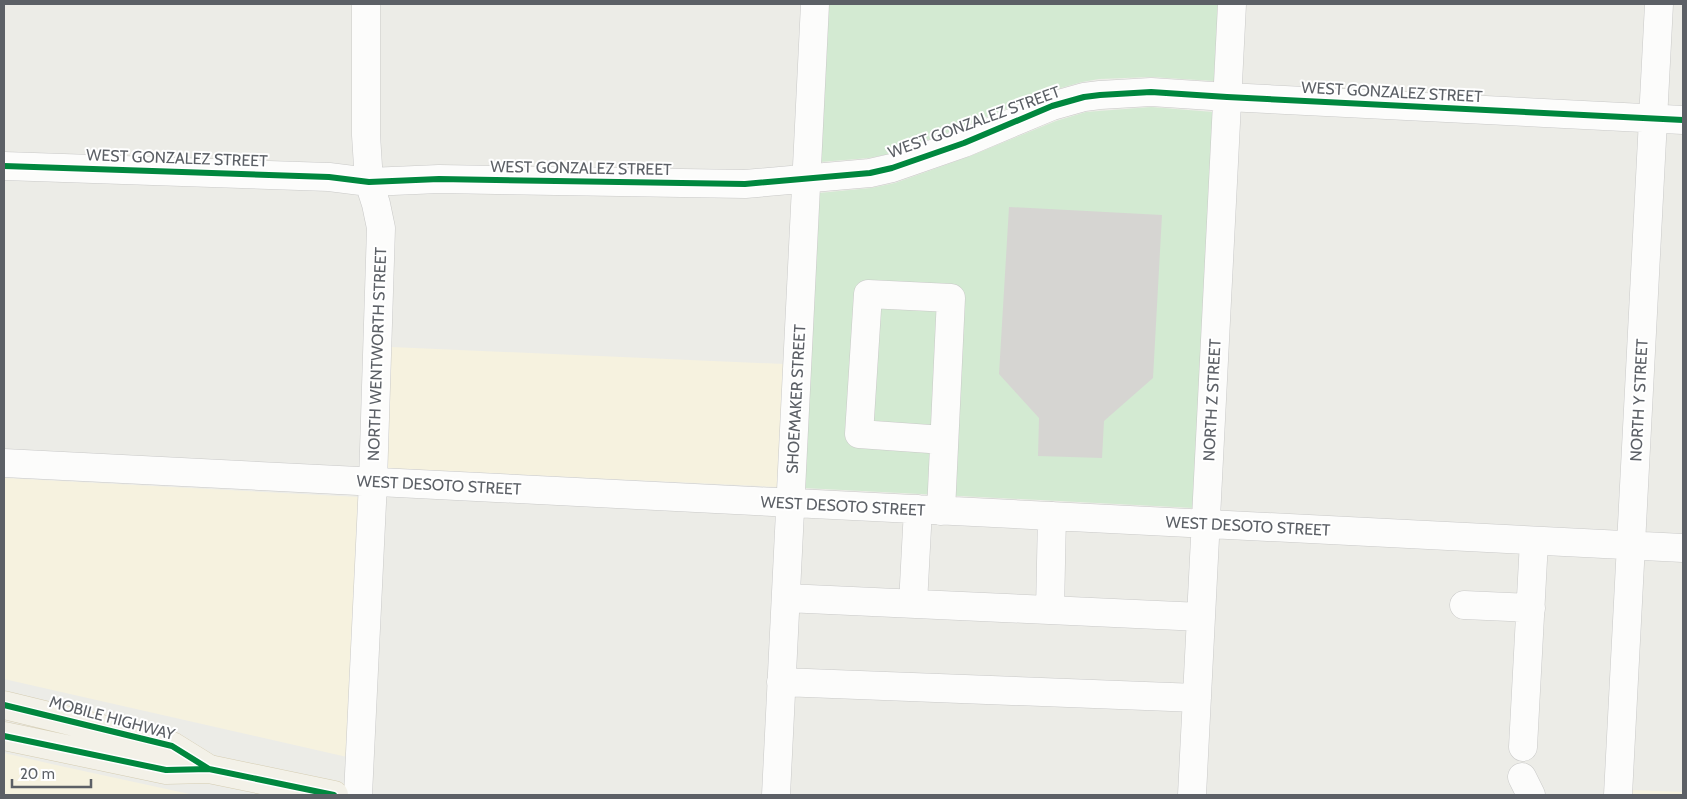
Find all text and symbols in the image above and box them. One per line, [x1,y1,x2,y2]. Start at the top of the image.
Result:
street label: WEST GONZALEZ STREET [1301,78,1484,106]
street label: WEST GONZALEZ STREET [885,82,1063,162]
street label: WEST GONZALEZ STREET [86,145,268,171]
street label: WEST GONZALEZ STREET [490,157,672,179]
street label: NORTH WENTWORTH STREET [364,246,390,461]
street label: SHOEMAKER STREET [783,323,809,474]
street label: NORTH Z STREET [1199,338,1225,462]
street label: NORTH Y STREET [1626,338,1652,462]
street label: WEST DESOTO STREET [356,471,522,499]
street label: WEST DESOTO STREET [760,492,926,520]
street label: WEST DESOTO STREET [1165,512,1331,540]
street label: MOBILE HIGHWAY [47,692,178,744]
scale bar [12,756,91,788]
text: 20 m [20,765,55,783]

